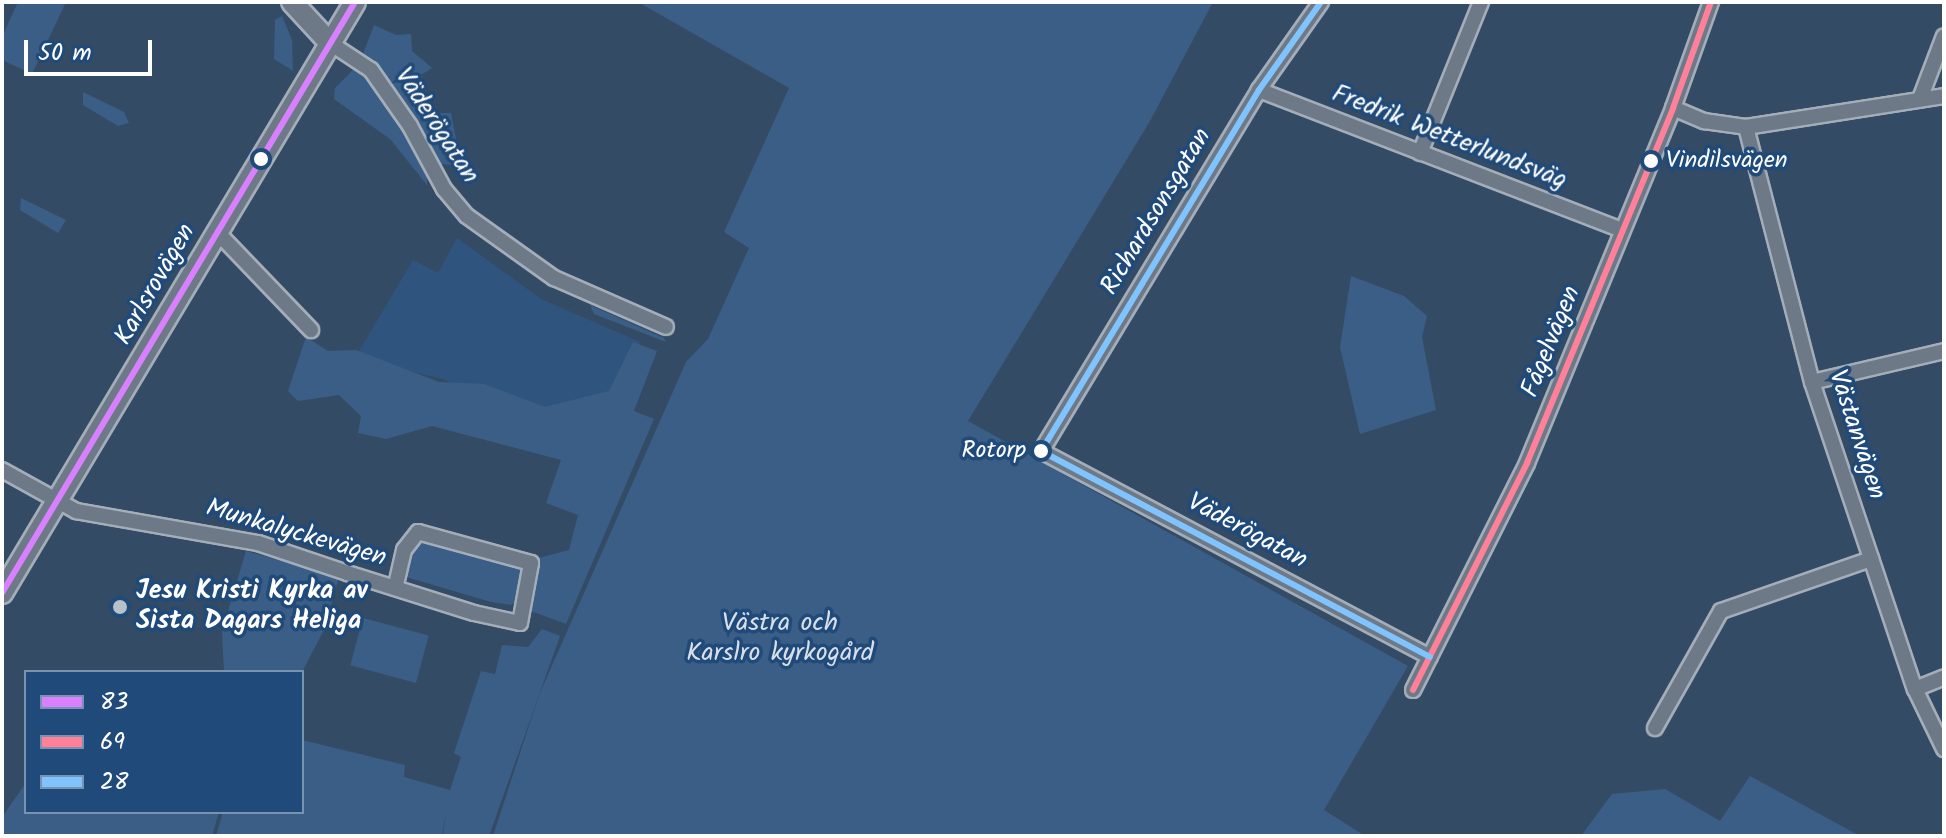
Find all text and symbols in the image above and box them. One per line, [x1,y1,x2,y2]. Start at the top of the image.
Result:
scale bar [28,24,156,74]
text: 50 m [38,34,92,73]
street label: Väderögatan [387,62,485,190]
street label: Fredrik Wetterlundsväg [1327,79,1571,197]
street label: Richardsonsgatan [1095,123,1219,301]
place label: Vindilsvägen [1666,147,1788,175]
unlabelled marker [253,151,269,167]
marker: Vindilsvägen [1643,153,1659,169]
street label: Karlsrovägen [109,219,203,351]
street label: Fågelvägen [1516,282,1588,402]
street label: Västanvägen [1820,366,1892,504]
place label: Rotorp [962,437,1026,465]
marker: Rotorp [1033,443,1049,459]
street label: Väderögatan [1181,487,1313,577]
street label: Munkalyckevägen [202,493,390,575]
place label: Jesu Kristi Kyrka av Sista Dagars Heliga [136,576,367,638]
marker: Jesu Kristi Kyrka av Sista Dagars Heliga [111,598,129,616]
park label: Västra och Karslro kyrkogård [686,608,874,670]
legend [24,670,304,814]
text: 83 [100,683,128,722]
text: 69 [100,723,125,762]
text: 28 [100,763,128,802]

